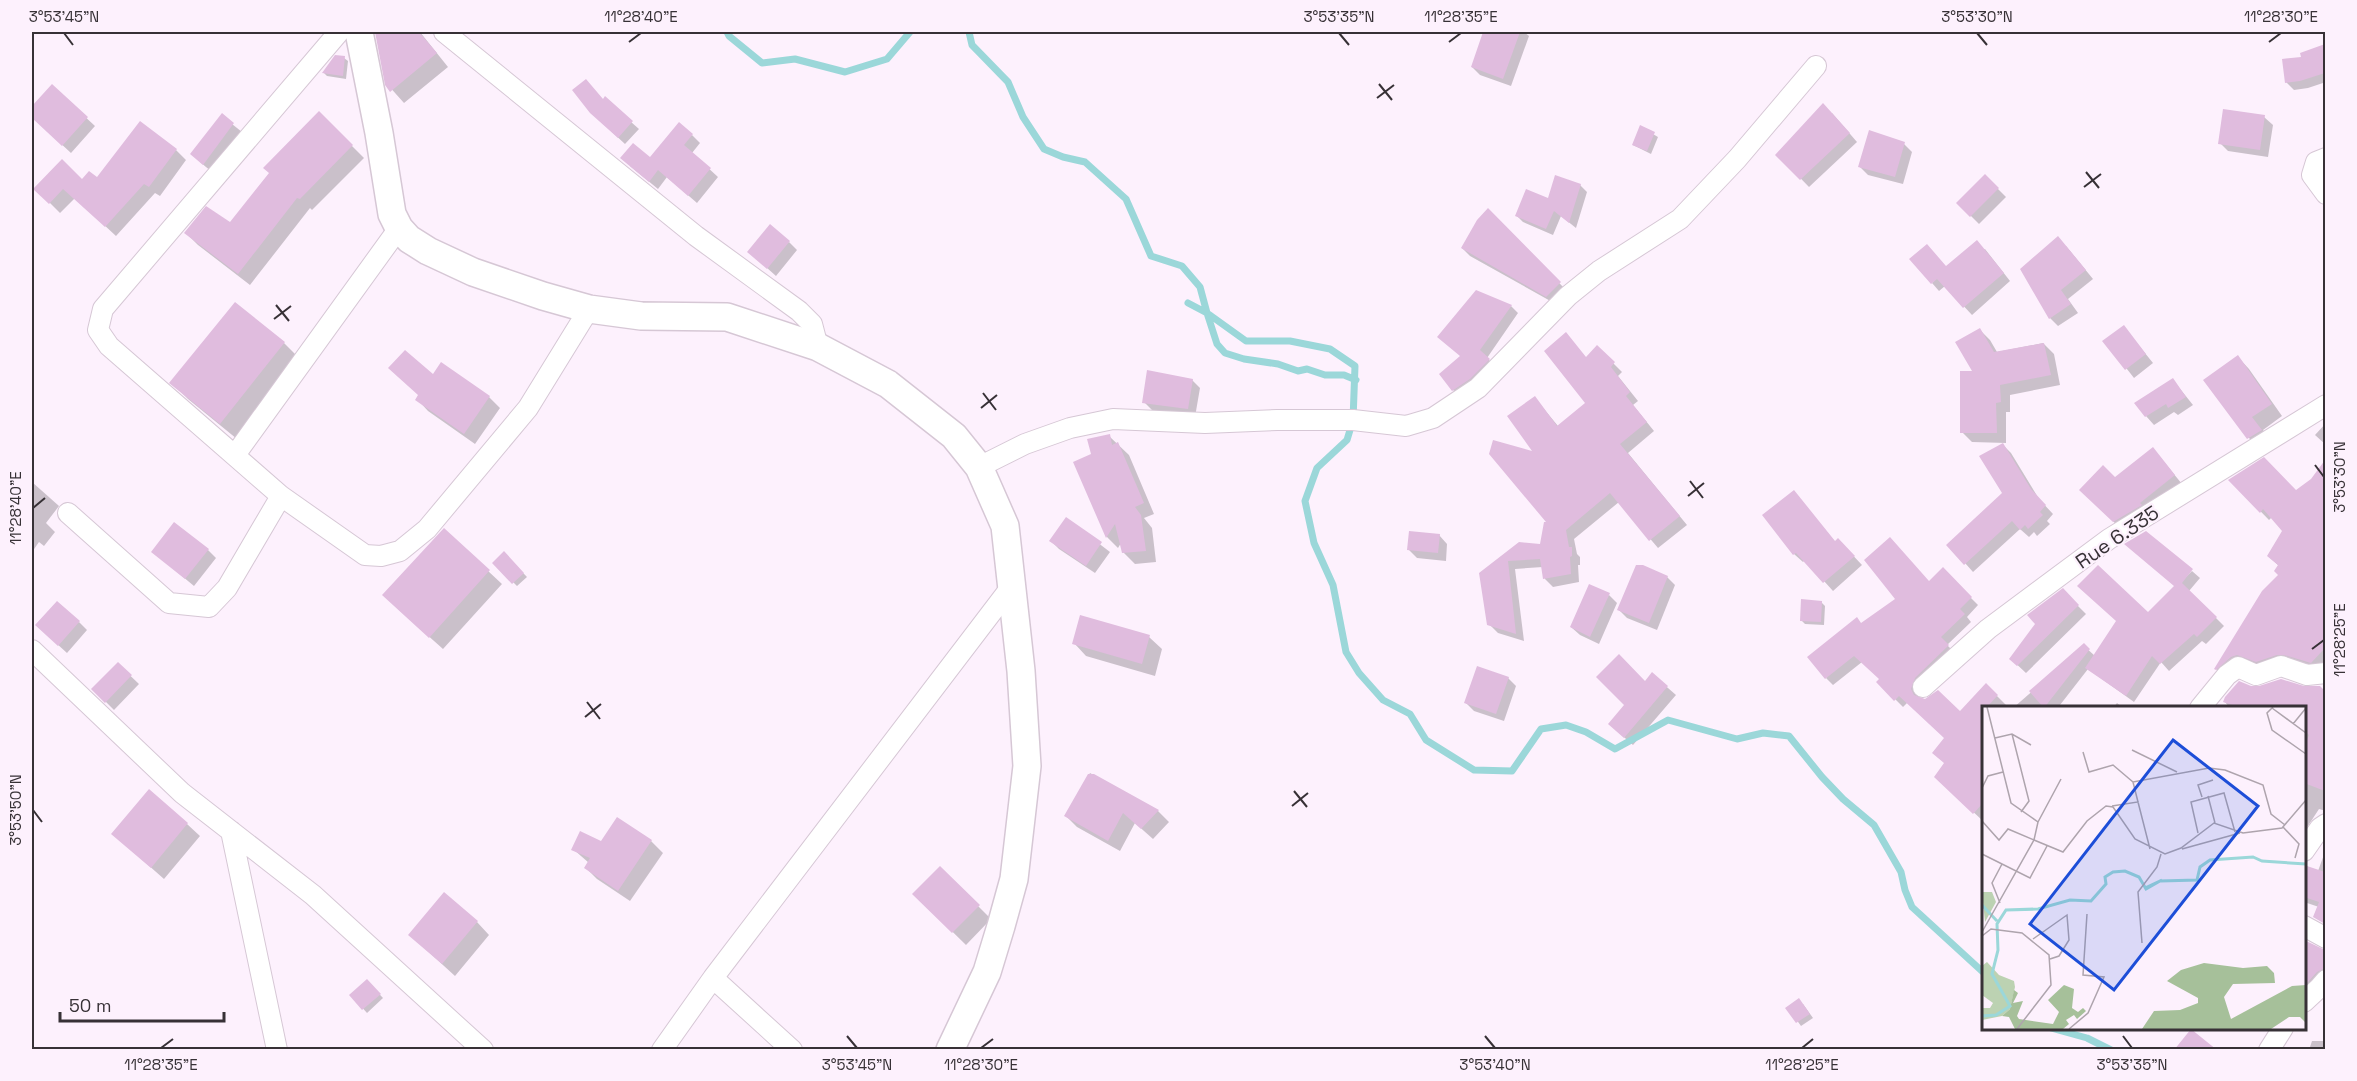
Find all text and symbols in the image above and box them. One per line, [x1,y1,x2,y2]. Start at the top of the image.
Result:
text: 3°53'45"N [29,7,99,26]
text: 11°28'40"E [604,7,678,26]
text: 3°53'35"N [1304,7,1374,26]
text: 11°28'35"E [1424,7,1498,26]
text: 3°53'30"N [1941,7,2013,26]
text: 11°28'30"E [2244,7,2318,26]
text: 3°53'30"N [2330,441,2349,513]
text: 11°28'40"E [6,471,25,545]
street label: Rue 6.335 [2070,500,2164,574]
text: 11°28'25"E [2330,603,2349,677]
inset map [1982,706,2306,1030]
text: 3°53'50"N [6,774,25,846]
scale bar [60,985,224,1023]
text: 50 m [69,994,111,1017]
text: 11°28'35"E [124,1055,198,1074]
text: 3°53'45"N [822,1055,892,1074]
text: 11°28'30"E [944,1055,1018,1074]
text: 3°53'40"N [1459,1055,1531,1074]
text: 11°28'25"E [1765,1055,1839,1074]
text: 3°53'35"N [2097,1055,2167,1074]

